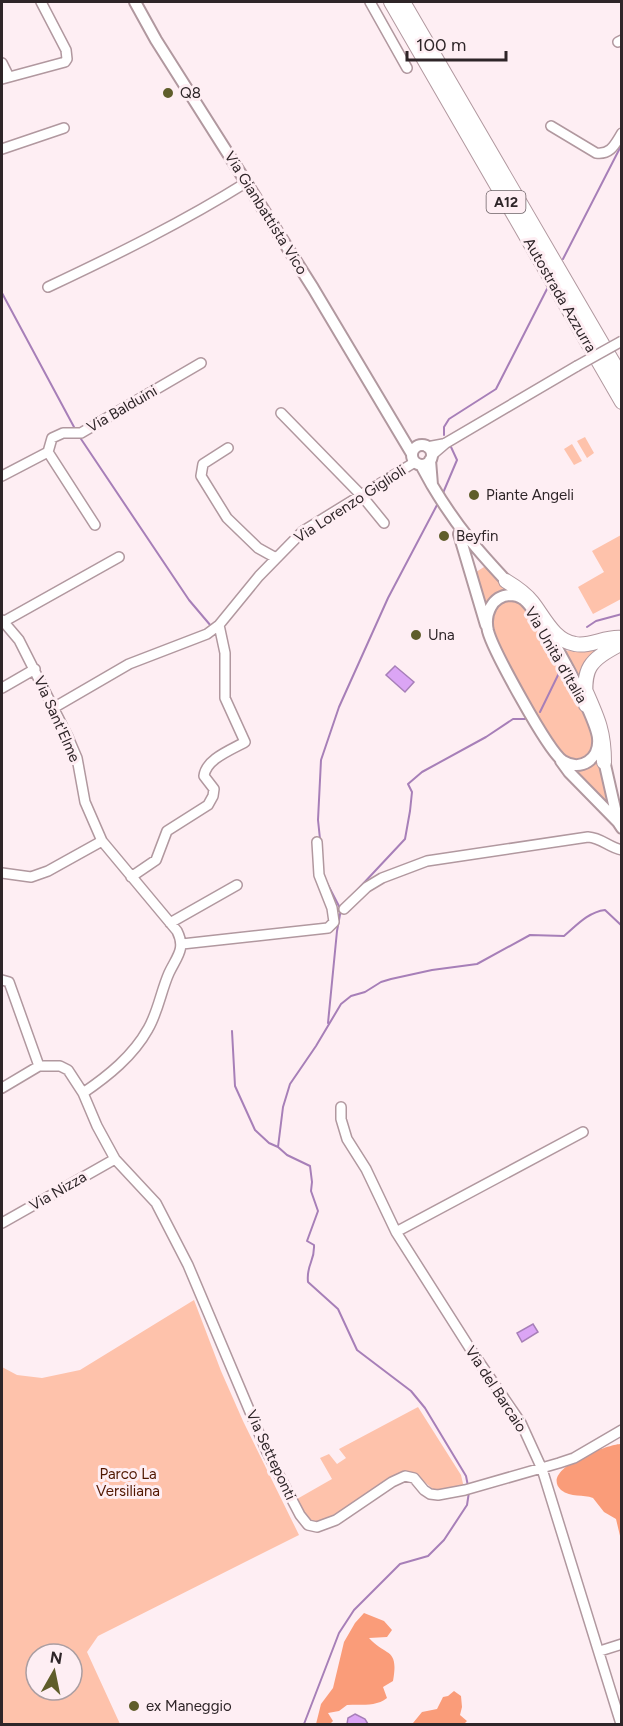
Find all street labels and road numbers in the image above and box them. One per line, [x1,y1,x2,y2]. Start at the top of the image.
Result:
street label: Via Gianbattista Vico [221,148,311,278]
road number: A12 [486,191,526,213]
street label: Autostrada Azzurra [520,234,600,356]
street label: Via Balduini [84,382,160,436]
street label: Via Lorenzo Giglioli [291,461,409,547]
street label: Via Unità d'Italia [521,604,591,706]
street label: Via Sant'Elme [30,673,84,765]
street label: Via Nizza [26,1168,90,1214]
street label: Via del Barcaio [461,1343,531,1436]
street label: Via Setteponti [242,1407,300,1503]

